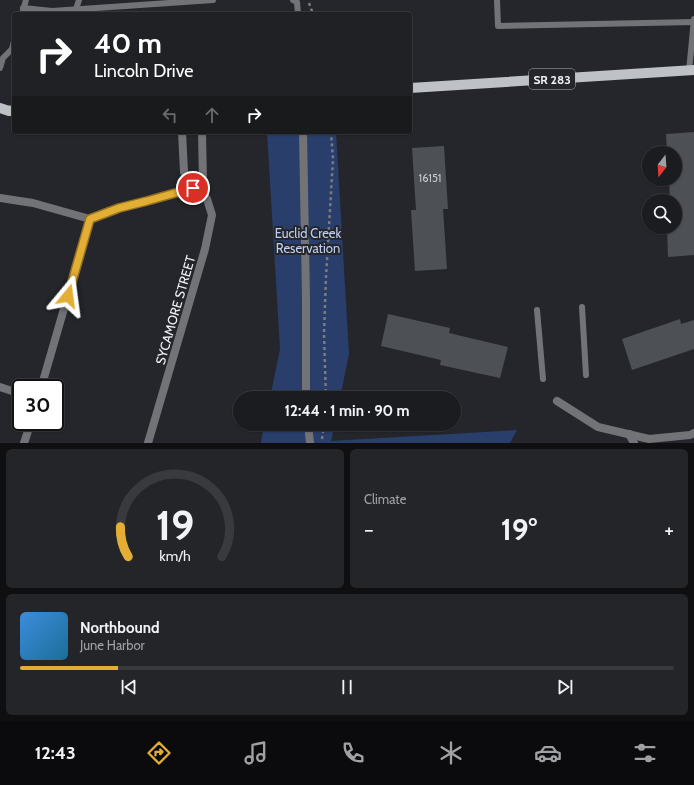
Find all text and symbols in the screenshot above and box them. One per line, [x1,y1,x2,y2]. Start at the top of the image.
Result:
text: 40 m [94,26,162,60]
icon: right [28,28,80,80]
text: Lincoln Drive [94,60,194,82]
road number: SR 283 [529,69,575,89]
icon: left [159,104,181,126]
icon: ahead [201,104,223,126]
icon: right [243,104,265,126]
north arrow [642,146,682,186]
map controls [642,146,682,234]
pin [176,171,210,205]
house number: 16151 [419,171,441,185]
icon: arrive [182,177,204,199]
button: search [642,194,682,234]
park label: Euclid Creek Reservation [275,225,341,256]
street label: SYCAMORE STREET [152,254,198,366]
position arrow [47,275,89,317]
speed limit sign: 30 [12,379,64,431]
text: 12:44 · 1 min · 90 m [284,402,410,420]
text: Climate [364,491,406,507]
text: 19 [156,499,194,549]
text: 19° [501,511,537,548]
text: − [364,516,374,543]
text: + [664,516,674,543]
text: km/h [159,546,191,564]
text: Northbound [80,619,160,637]
text: June Harbor [80,637,145,653]
icon: previous [118,676,140,698]
icon: pause [336,676,358,698]
icon: next [554,676,576,698]
icon: directions [145,739,173,767]
icon: music [242,739,270,767]
icon: phone [339,739,367,767]
icon: climate [437,739,465,767]
icon: car [534,739,562,767]
icon: filters [631,739,659,767]
text: 12:43 [35,742,76,764]

